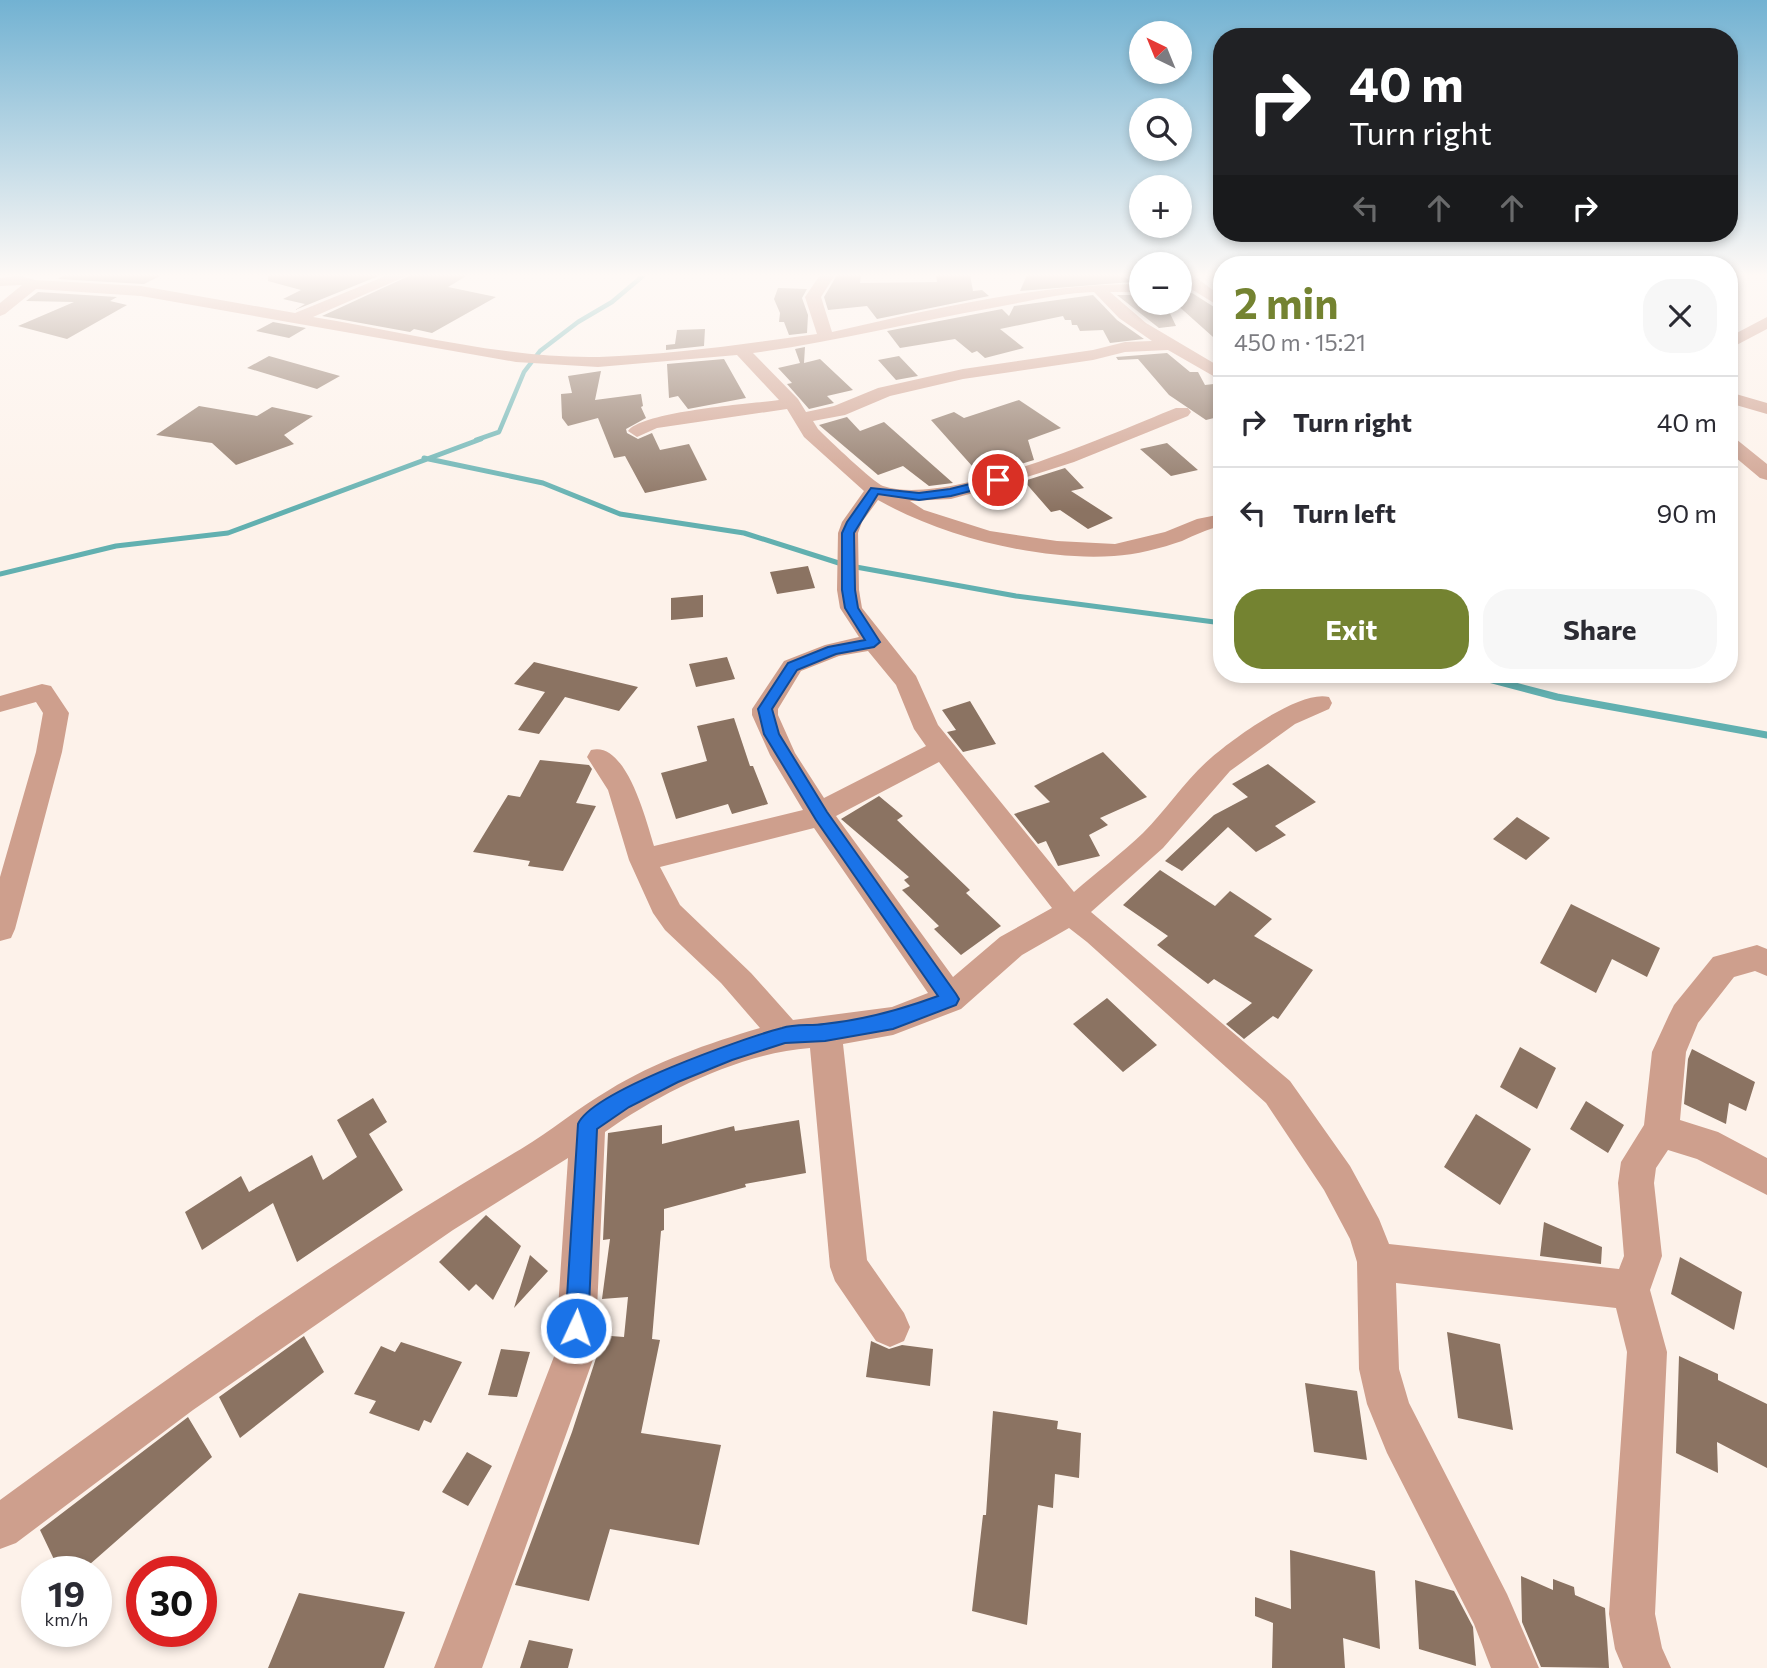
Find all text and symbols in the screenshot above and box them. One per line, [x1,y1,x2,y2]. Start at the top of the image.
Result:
north arrow [1129,21,1192,84]
map controls [1129,21,1192,315]
text: 40 m [1349,52,1464,112]
icon: right [1234,56,1325,147]
button: search [1129,98,1192,161]
text: Turn right [1349,112,1492,152]
button: + [1129,175,1192,238]
icon: left [1347,189,1385,227]
icon: ahead [1420,189,1458,227]
icon: ahead [1493,189,1531,227]
icon: right [1566,189,1604,227]
button: − [1129,252,1192,315]
text: 2 min [1234,276,1339,328]
button: close [1643,279,1717,353]
text: 450 m · 15:21 [1234,328,1366,356]
icon: right [1234,403,1272,441]
text: Turn right [1293,406,1412,437]
text: 40 m [1657,406,1717,437]
pin [968,450,1028,510]
icon: arrive [979,461,1017,499]
icon: left [1234,494,1272,532]
text: Turn left [1293,497,1396,528]
text: 90 m [1657,497,1717,528]
button: Exit [1234,589,1469,669]
button: Share [1483,589,1717,669]
position arrow [539,1291,613,1365]
speed limit sign: 30 [126,1556,217,1647]
text: 19 [48,1571,85,1614]
text: km/h [45,1608,88,1630]

